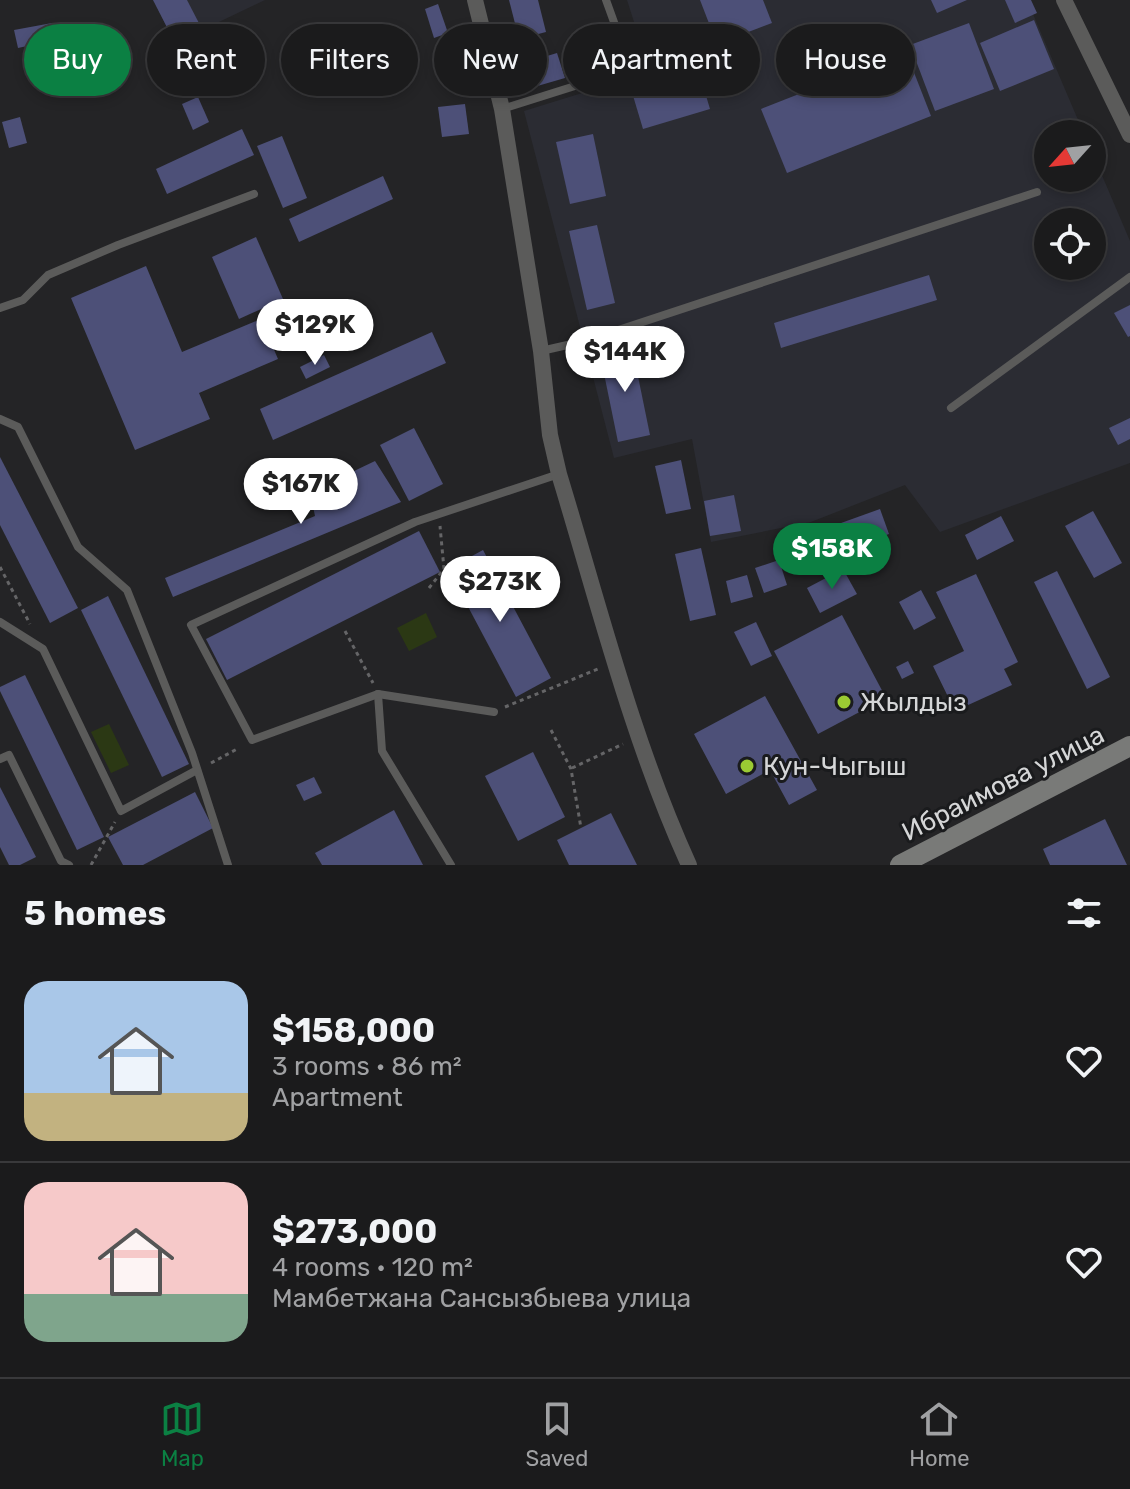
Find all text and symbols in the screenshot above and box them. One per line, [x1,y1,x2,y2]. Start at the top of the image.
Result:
chip: Buy [24,24,131,96]
chip: Rent [147,24,265,96]
chip: Filters [281,24,418,96]
chip: New [434,24,547,96]
chip: Apartment [563,24,760,96]
chip: House [776,24,915,96]
north arrow [1034,120,1106,192]
map controls [1034,120,1106,280]
button: locate [1034,208,1106,280]
pin: $129K [259,299,371,367]
text: $129K [274,309,356,340]
pin: $144K [569,326,681,394]
text: $144K [583,336,667,367]
pin: $167K [245,458,357,526]
text: $167K [262,468,340,499]
pin: $158K [776,523,888,591]
text: $158K [791,533,873,564]
pin: $273K [444,556,556,624]
text: $273K [458,566,542,597]
place label: Жылдыз [860,687,967,718]
marker: Жылдыз [835,693,853,711]
street label: Ибраимова улица [897,719,1110,848]
place label: Кун-Чыгыш [763,751,906,782]
marker: Кун-Чыгыш [738,757,756,775]
icon: filters [1062,891,1106,935]
text: 5 homes [24,893,166,934]
text: $158,000 [272,1010,435,1051]
icon: home [88,1013,184,1109]
icon: heart [1062,1039,1106,1083]
text: 3 rooms · 86 m² [272,1051,462,1082]
text: Apartment [272,1082,403,1113]
text: $273,000 [272,1211,437,1252]
icon: home [88,1214,184,1310]
icon: heart [1062,1240,1106,1284]
text: 4 rooms · 120 m² [272,1252,473,1283]
text: Мамбетжана Сансызбыева улица [272,1283,691,1314]
tab: Map [160,1397,204,1472]
tab: Saved [525,1397,588,1472]
tab: Home [909,1397,969,1472]

